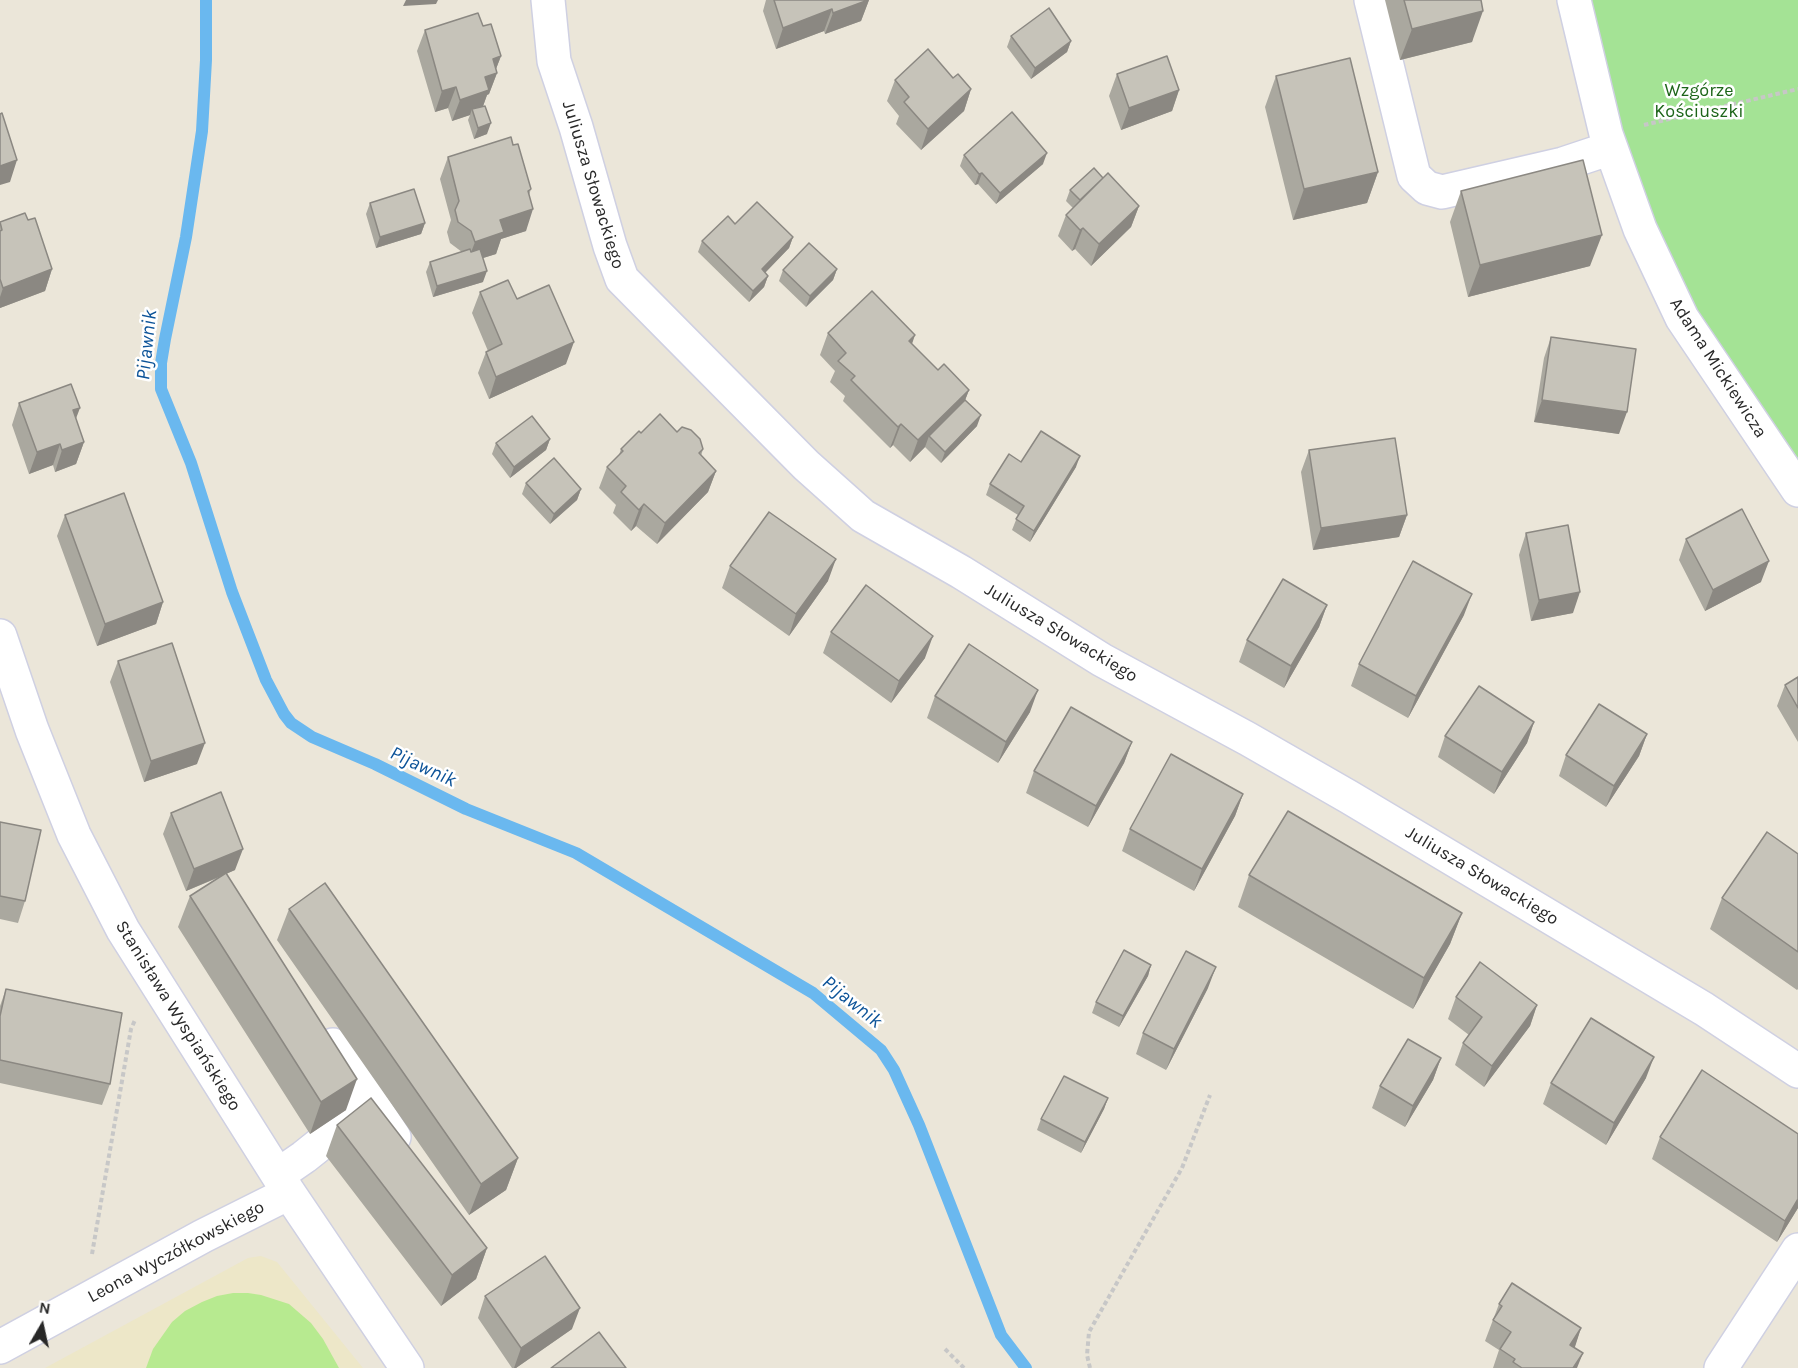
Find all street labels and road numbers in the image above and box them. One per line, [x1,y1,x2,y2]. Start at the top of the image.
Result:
street label: Juliusza Słowackiego [557,98,629,272]
street label: Adama Mickiewicza [1665,294,1771,442]
street label: Juliusza Słowackiego [981,579,1141,687]
street label: Juliusza Słowackiego [1402,822,1562,930]
street label: Stanisława Wyspiańskiego [110,917,246,1115]
street label: Leona Wyczółkowskiego [84,1196,268,1308]

